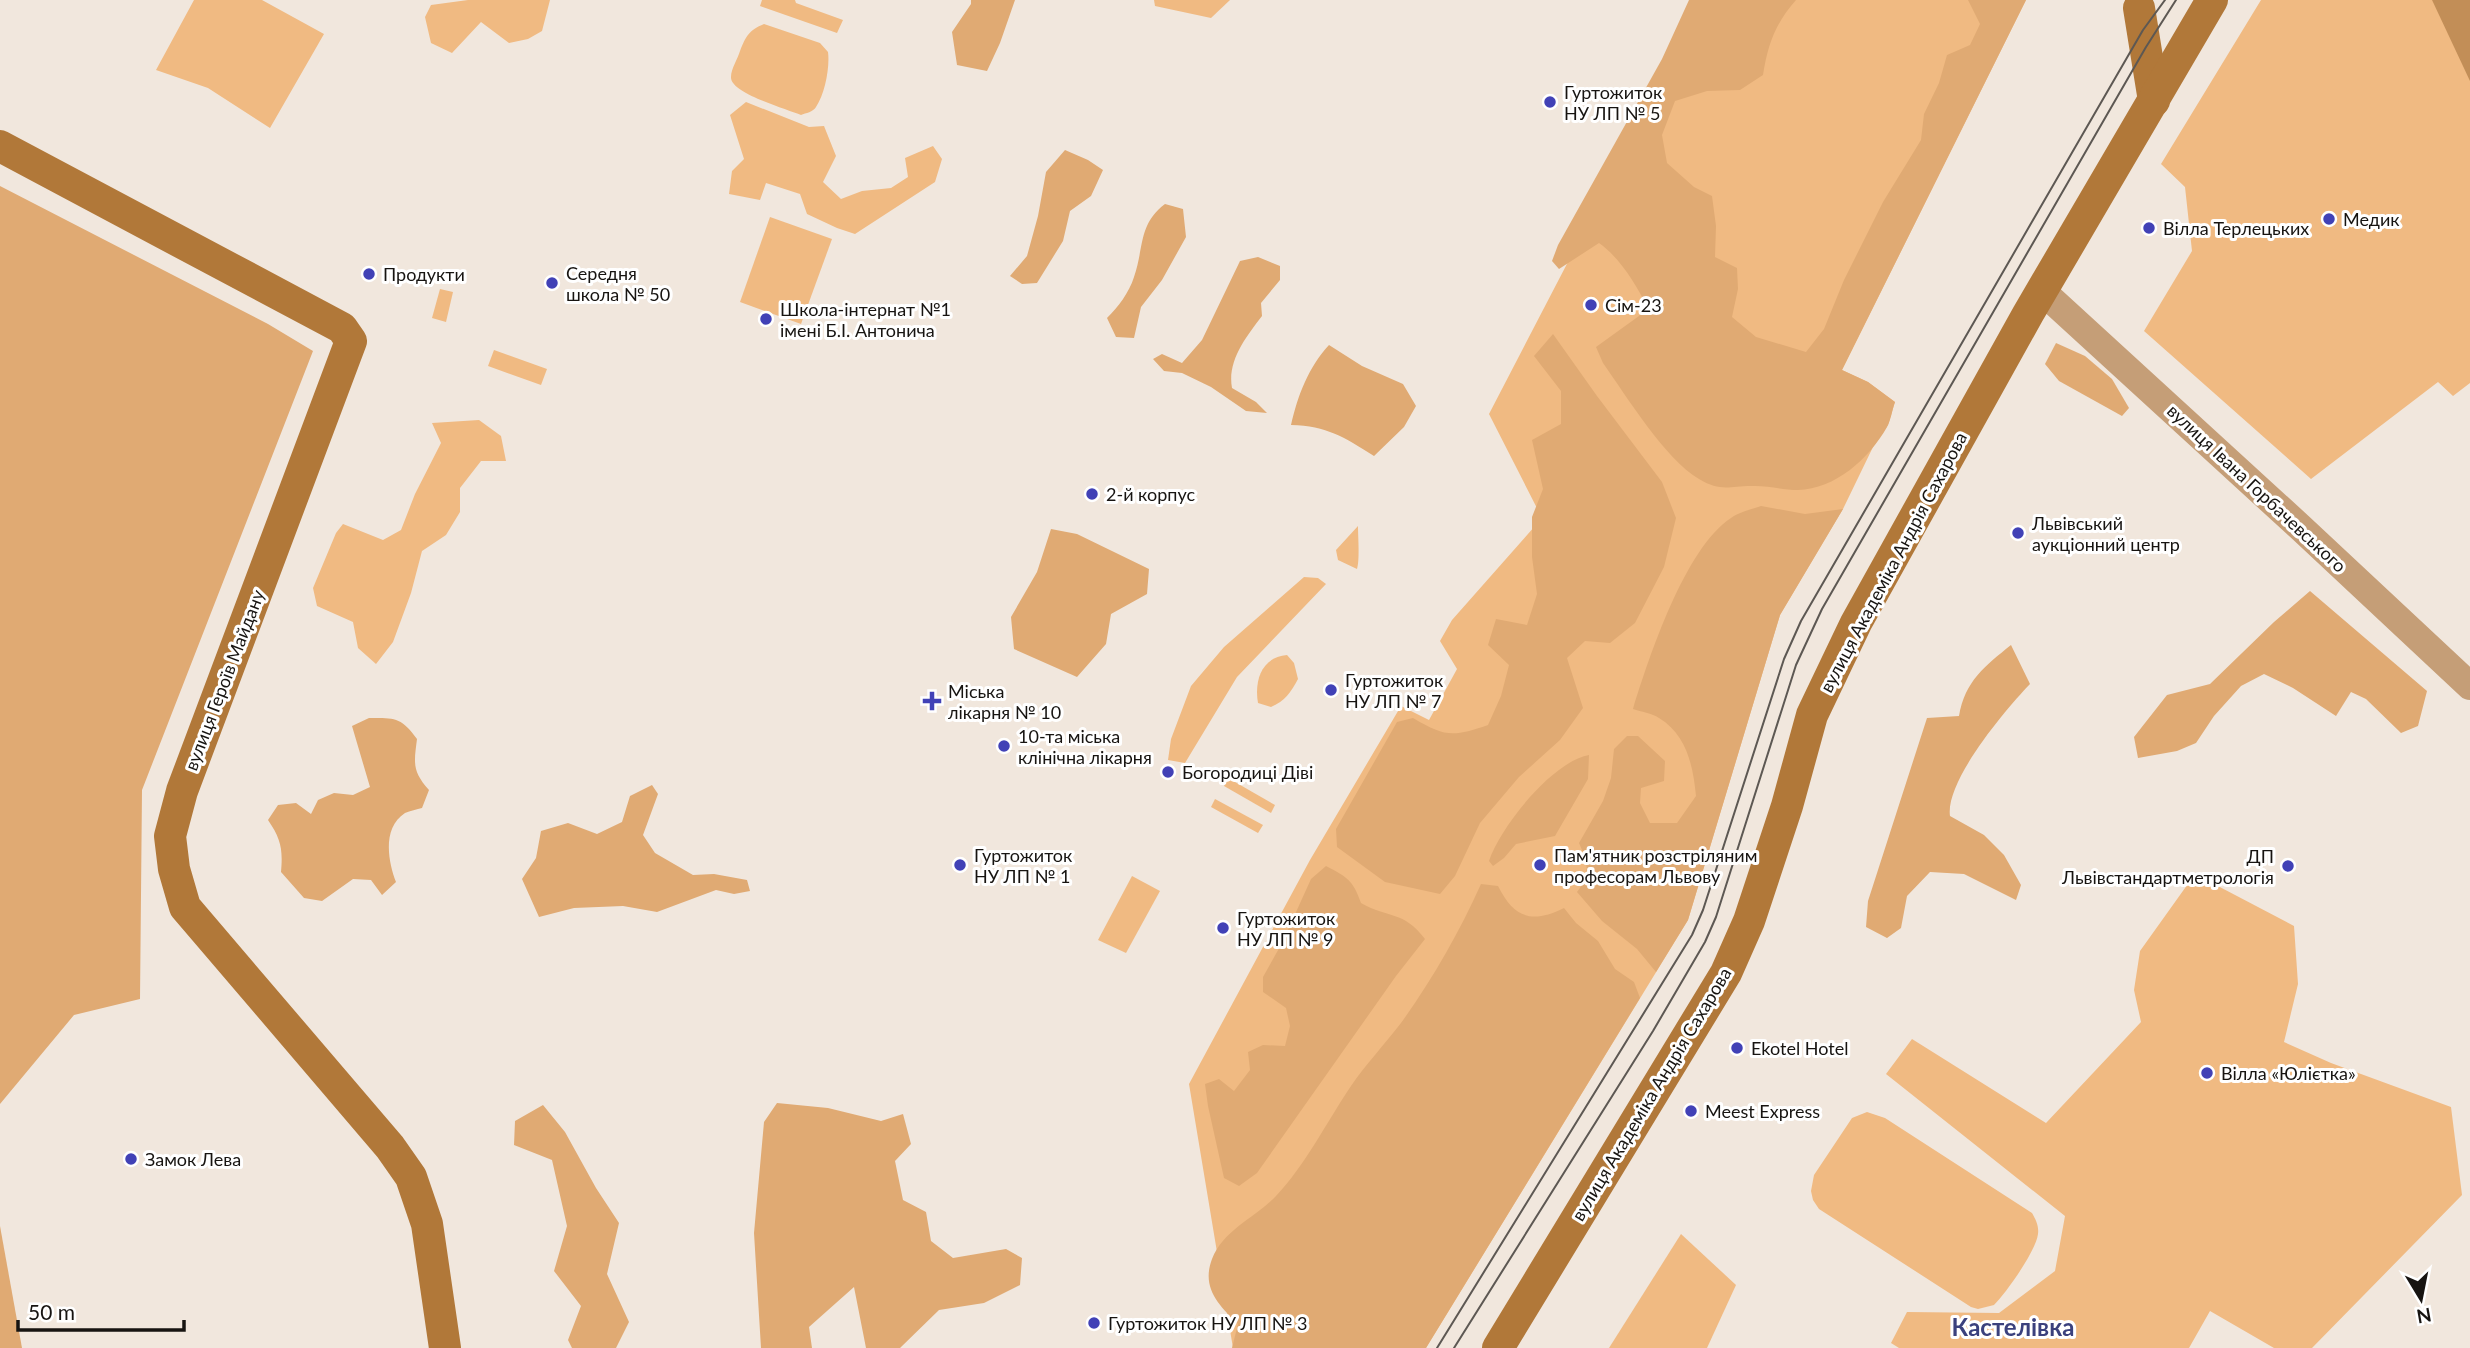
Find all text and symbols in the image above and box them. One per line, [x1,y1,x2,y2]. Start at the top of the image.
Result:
place label: Гуртожиток НУ ЛП № 5 [1564,81,1663,124]
marker: Гуртожиток НУ ЛП № 5 [1542,94,1558,110]
place label: Медик [2343,208,2400,230]
marker: Медик [2321,211,2337,227]
place label: Вілла Терлецьких [2163,217,2309,239]
marker: Вілла Терлецьких [2141,220,2157,236]
place label: Середня школа № 50 [566,262,670,305]
place label: Продукти [383,263,465,285]
marker: Продукти [361,266,377,282]
marker: Середня школа № 50 [544,275,560,291]
place label: Сім-23 [1605,294,1662,316]
marker: Сім-23 [1583,297,1599,313]
place label: Школа-інтернат №1 імені Б.І. Антонича [780,298,951,341]
marker: Школа-інтернат №1 імені Б.І. Антонича [758,311,774,327]
street label: вулиця Івана Горбачевського [2163,399,2351,577]
street label: вулиця Академіка Андрія Сахарова [1815,428,1971,696]
place label: 2-й корпус [1106,483,1195,505]
marker: 2-й корпус [1084,486,1100,502]
place label: Львівський аукціонний центр [2031,512,2180,555]
marker: Львівський аукціонний центр [2010,525,2026,541]
street label: вулиця Героїв Майдану [179,586,269,774]
place label: Гуртожиток НУ ЛП № 7 [1345,669,1444,712]
place label: Міська лікарня № 10 [948,680,1061,723]
marker: Гуртожиток НУ ЛП № 7 [1323,682,1339,698]
marker: Міська лікарня № 10 [922,691,942,711]
place label: 10-та міська клінічна лікарня [1018,725,1152,768]
marker: 10-та міська клінічна лікарня [996,738,1012,754]
place label: Богородиці Діві [1182,761,1313,783]
marker: Богородиці Діві [1160,764,1176,780]
place label: Гуртожиток НУ ЛП № 1 [974,844,1073,887]
place label: Пам'ятник розстріляним професорам Львову [1554,844,1757,887]
place label: ДП Львівстандартметрологія [2061,845,2274,888]
marker: Гуртожиток НУ ЛП № 1 [952,857,968,873]
marker: Пам'ятник розстріляним професорам Львову [1532,857,1548,873]
marker: ДП Львівстандартметрологія [2280,858,2296,874]
place label: Гуртожиток НУ ЛП № 9 [1237,907,1336,950]
marker: Гуртожиток НУ ЛП № 9 [1215,920,1231,936]
street label: вулиця Академіка Андрія Сахарова [1567,963,1735,1225]
place label: Ekotel Hotel [1751,1037,1848,1059]
marker: Ekotel Hotel [1729,1040,1745,1056]
place label: Вілла «Юлієтка» [2221,1062,2356,1084]
marker: Вілла «Юлієтка» [2199,1065,2215,1081]
place label: Meest Express [1705,1100,1820,1122]
marker: Meest Express [1683,1103,1699,1119]
place label: Замок Лева [145,1148,241,1170]
marker: Замок Лева [123,1151,139,1167]
north arrow [2386,1264,2456,1334]
scale bar [18,1288,184,1332]
text: 50 m [28,1299,75,1324]
text: N [2415,1304,2433,1329]
place label: Гуртожиток НУ ЛП № 3 [1108,1312,1307,1334]
district label: Кастелівка [1952,1312,2074,1341]
marker: Гуртожиток НУ ЛП № 3 [1086,1315,1102,1331]

